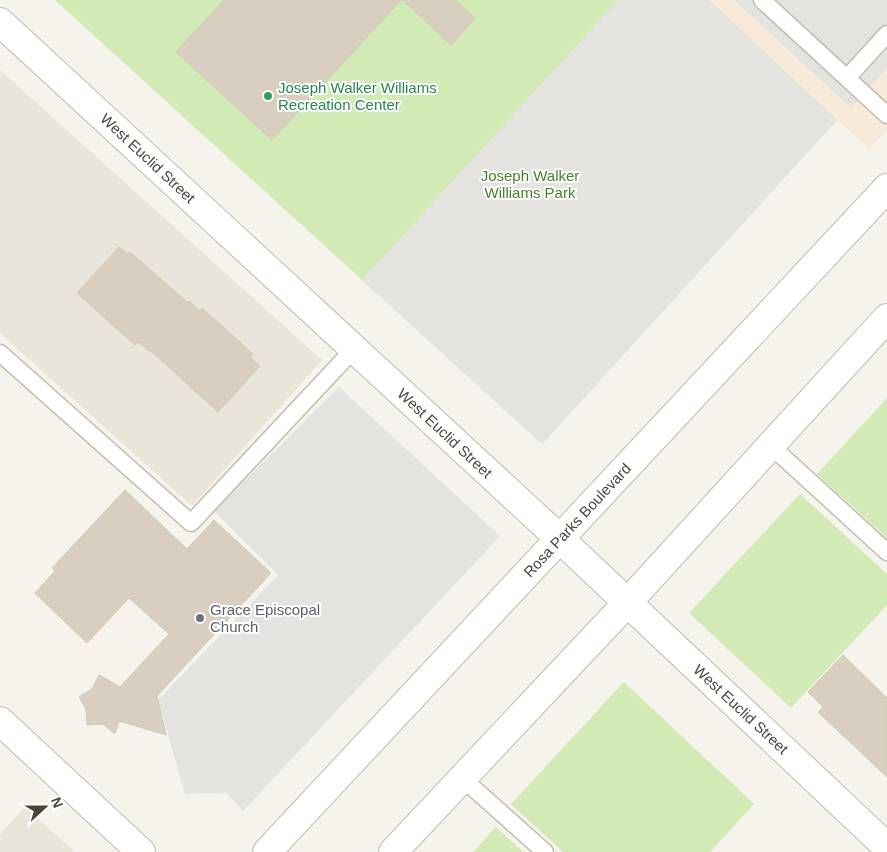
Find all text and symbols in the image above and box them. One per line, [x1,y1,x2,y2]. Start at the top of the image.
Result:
place label: Joseph Walker Williams Recreation Center [278,79,437,113]
marker: Joseph Walker Williams Recreation Center [262,90,274,102]
street label: West Euclid Street [97,110,199,207]
park label: Joseph Walker Williams Park [481,167,579,201]
street label: West Euclid Street [394,385,496,482]
street label: Rosa Parks Boulevard [520,460,634,580]
place label: Grace Episcopal Church [210,601,320,635]
marker: Grace Episcopal Church [194,612,206,624]
street label: West Euclid Street [690,661,792,758]
north arrow [20,782,70,832]
text: N [48,795,66,810]

